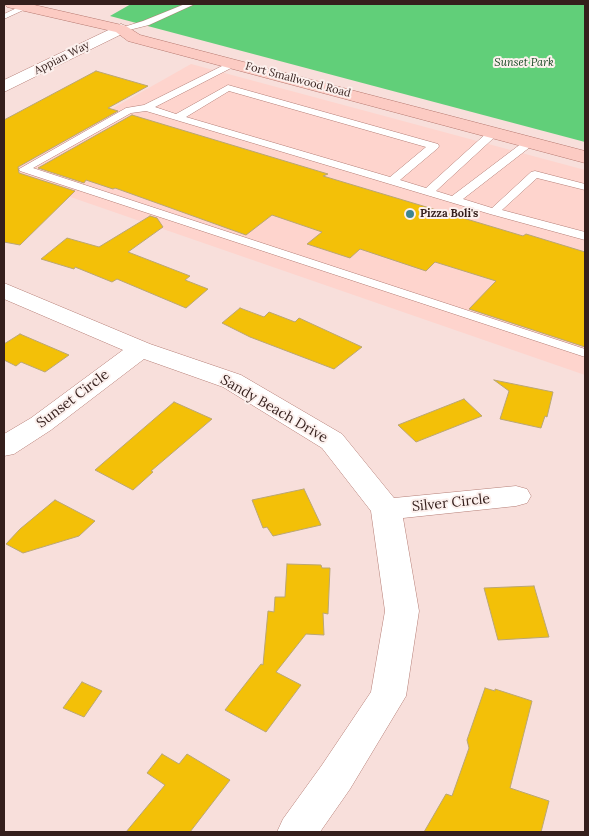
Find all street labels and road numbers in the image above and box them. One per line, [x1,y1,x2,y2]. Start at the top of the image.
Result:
street label: Appian Way [32,38,92,78]
street label: Fort Smallwood Road [244,60,352,100]
street label: Sunset Circle [33,366,113,432]
street label: Sandy Beach Drive [217,371,331,447]
street label: Silver Circle [411,491,491,515]

